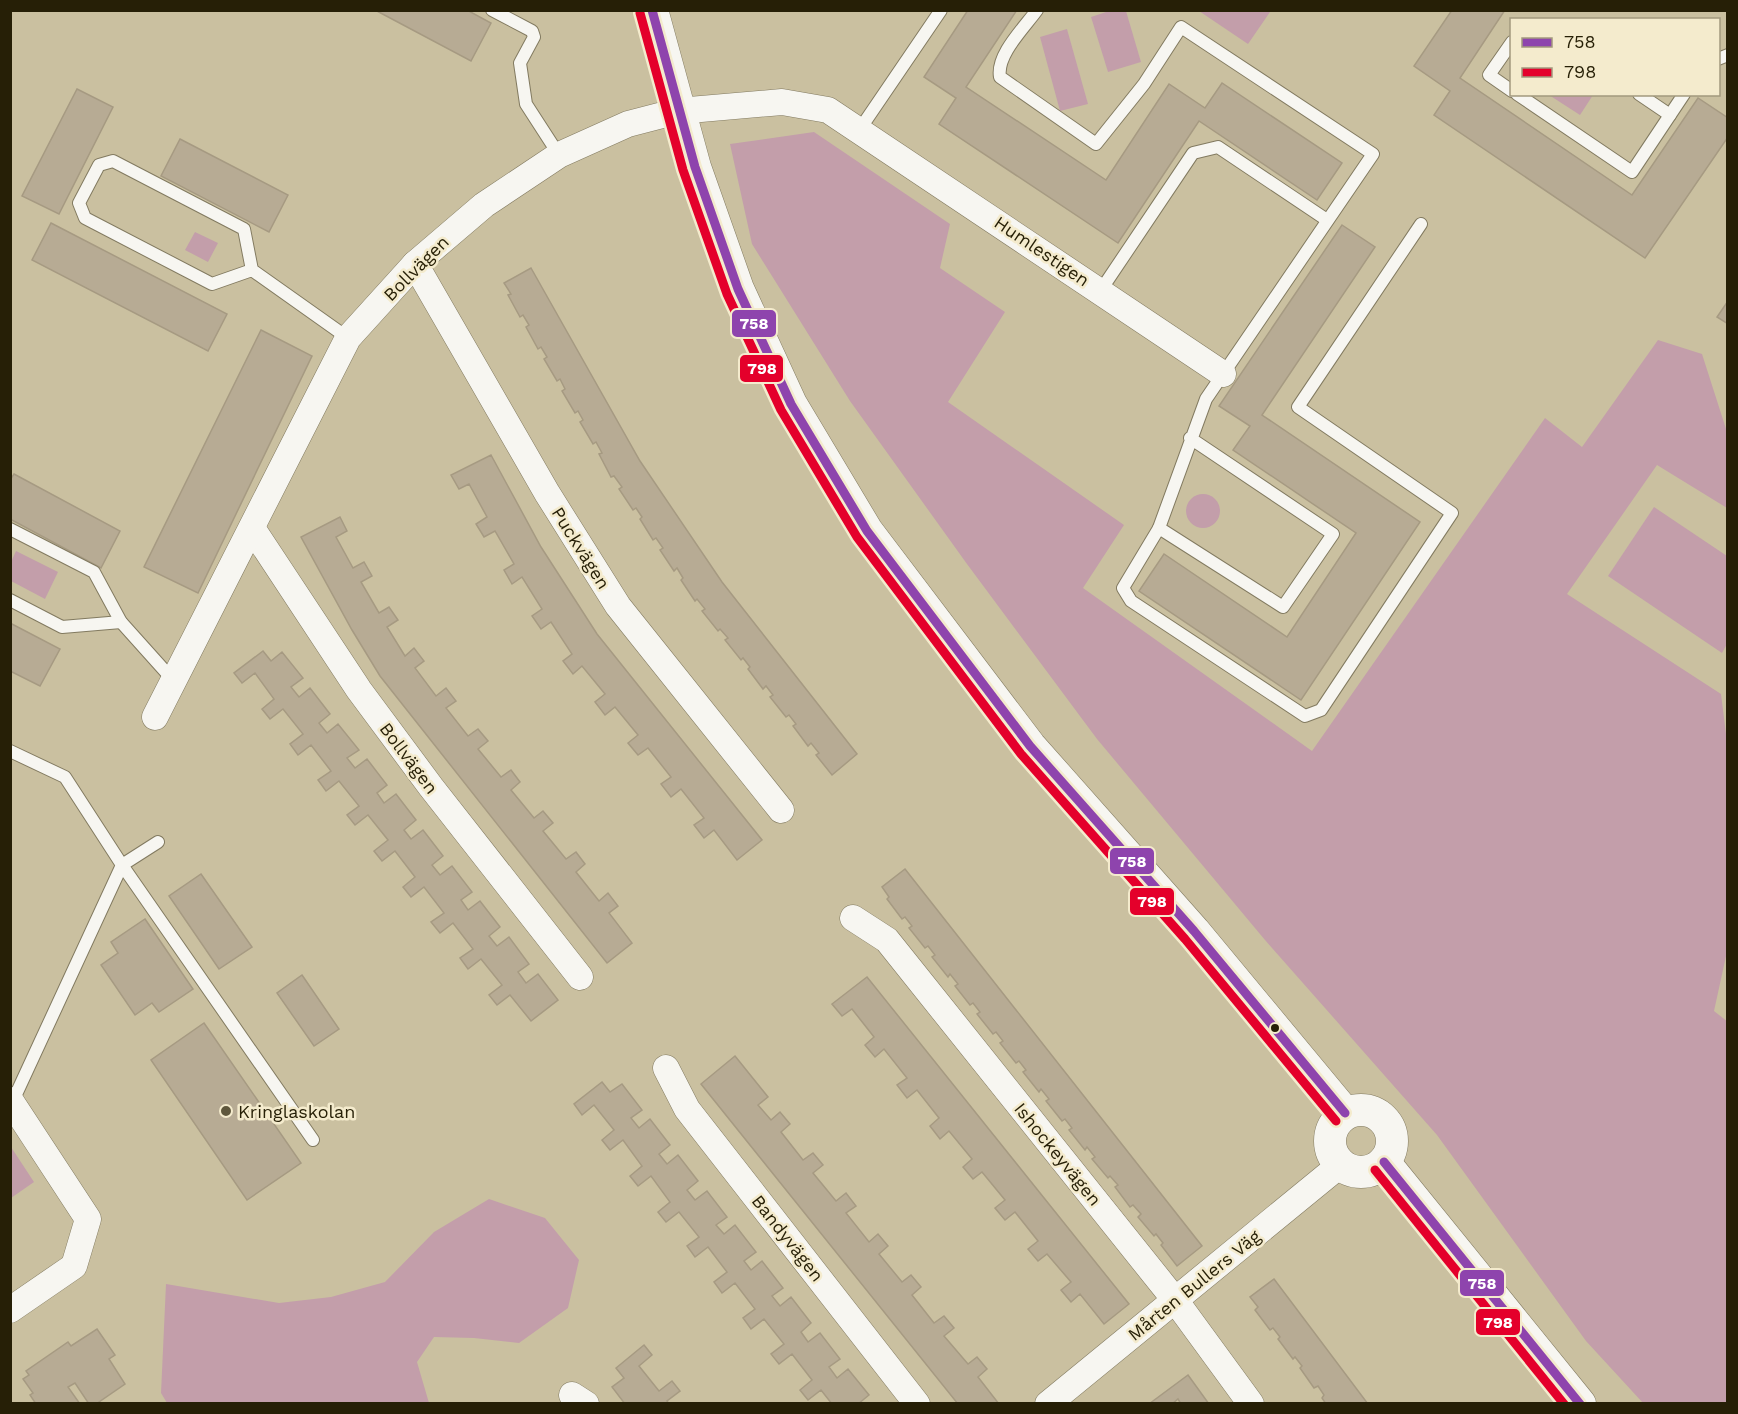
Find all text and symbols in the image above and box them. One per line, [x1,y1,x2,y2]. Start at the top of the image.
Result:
legend [1510,18,1720,96]
text: 758 [1564,31,1596,52]
text: 798 [1564,61,1596,82]
street label: Humlestigen [990,211,1094,291]
street label: Bollvägen [379,231,453,305]
line badge: 758 [731,309,777,338]
text: 758 [740,314,768,333]
line badge: 798 [739,354,784,383]
text: 798 [747,359,777,378]
street label: Puckvägen [548,503,614,593]
street label: Bollvägen [375,718,443,798]
line badge: 758 [1109,847,1155,875]
text: 758 [1118,852,1146,871]
line badge: 798 [1129,887,1175,916]
text: 798 [1137,892,1167,911]
unlabelled marker [1269,1022,1281,1034]
street label: Ishockeyvägen [1010,1098,1106,1210]
place label: Kringlaskolan [238,1101,355,1122]
marker: Kringlaskolan [219,1104,233,1118]
street label: Bandyvägen [748,1191,828,1285]
street label: Mårten Bullers Väg [1124,1225,1265,1345]
line badge: 758 [1459,1269,1505,1297]
text: 758 [1468,1274,1496,1293]
line badge: 798 [1475,1308,1521,1336]
text: 798 [1483,1313,1513,1332]

